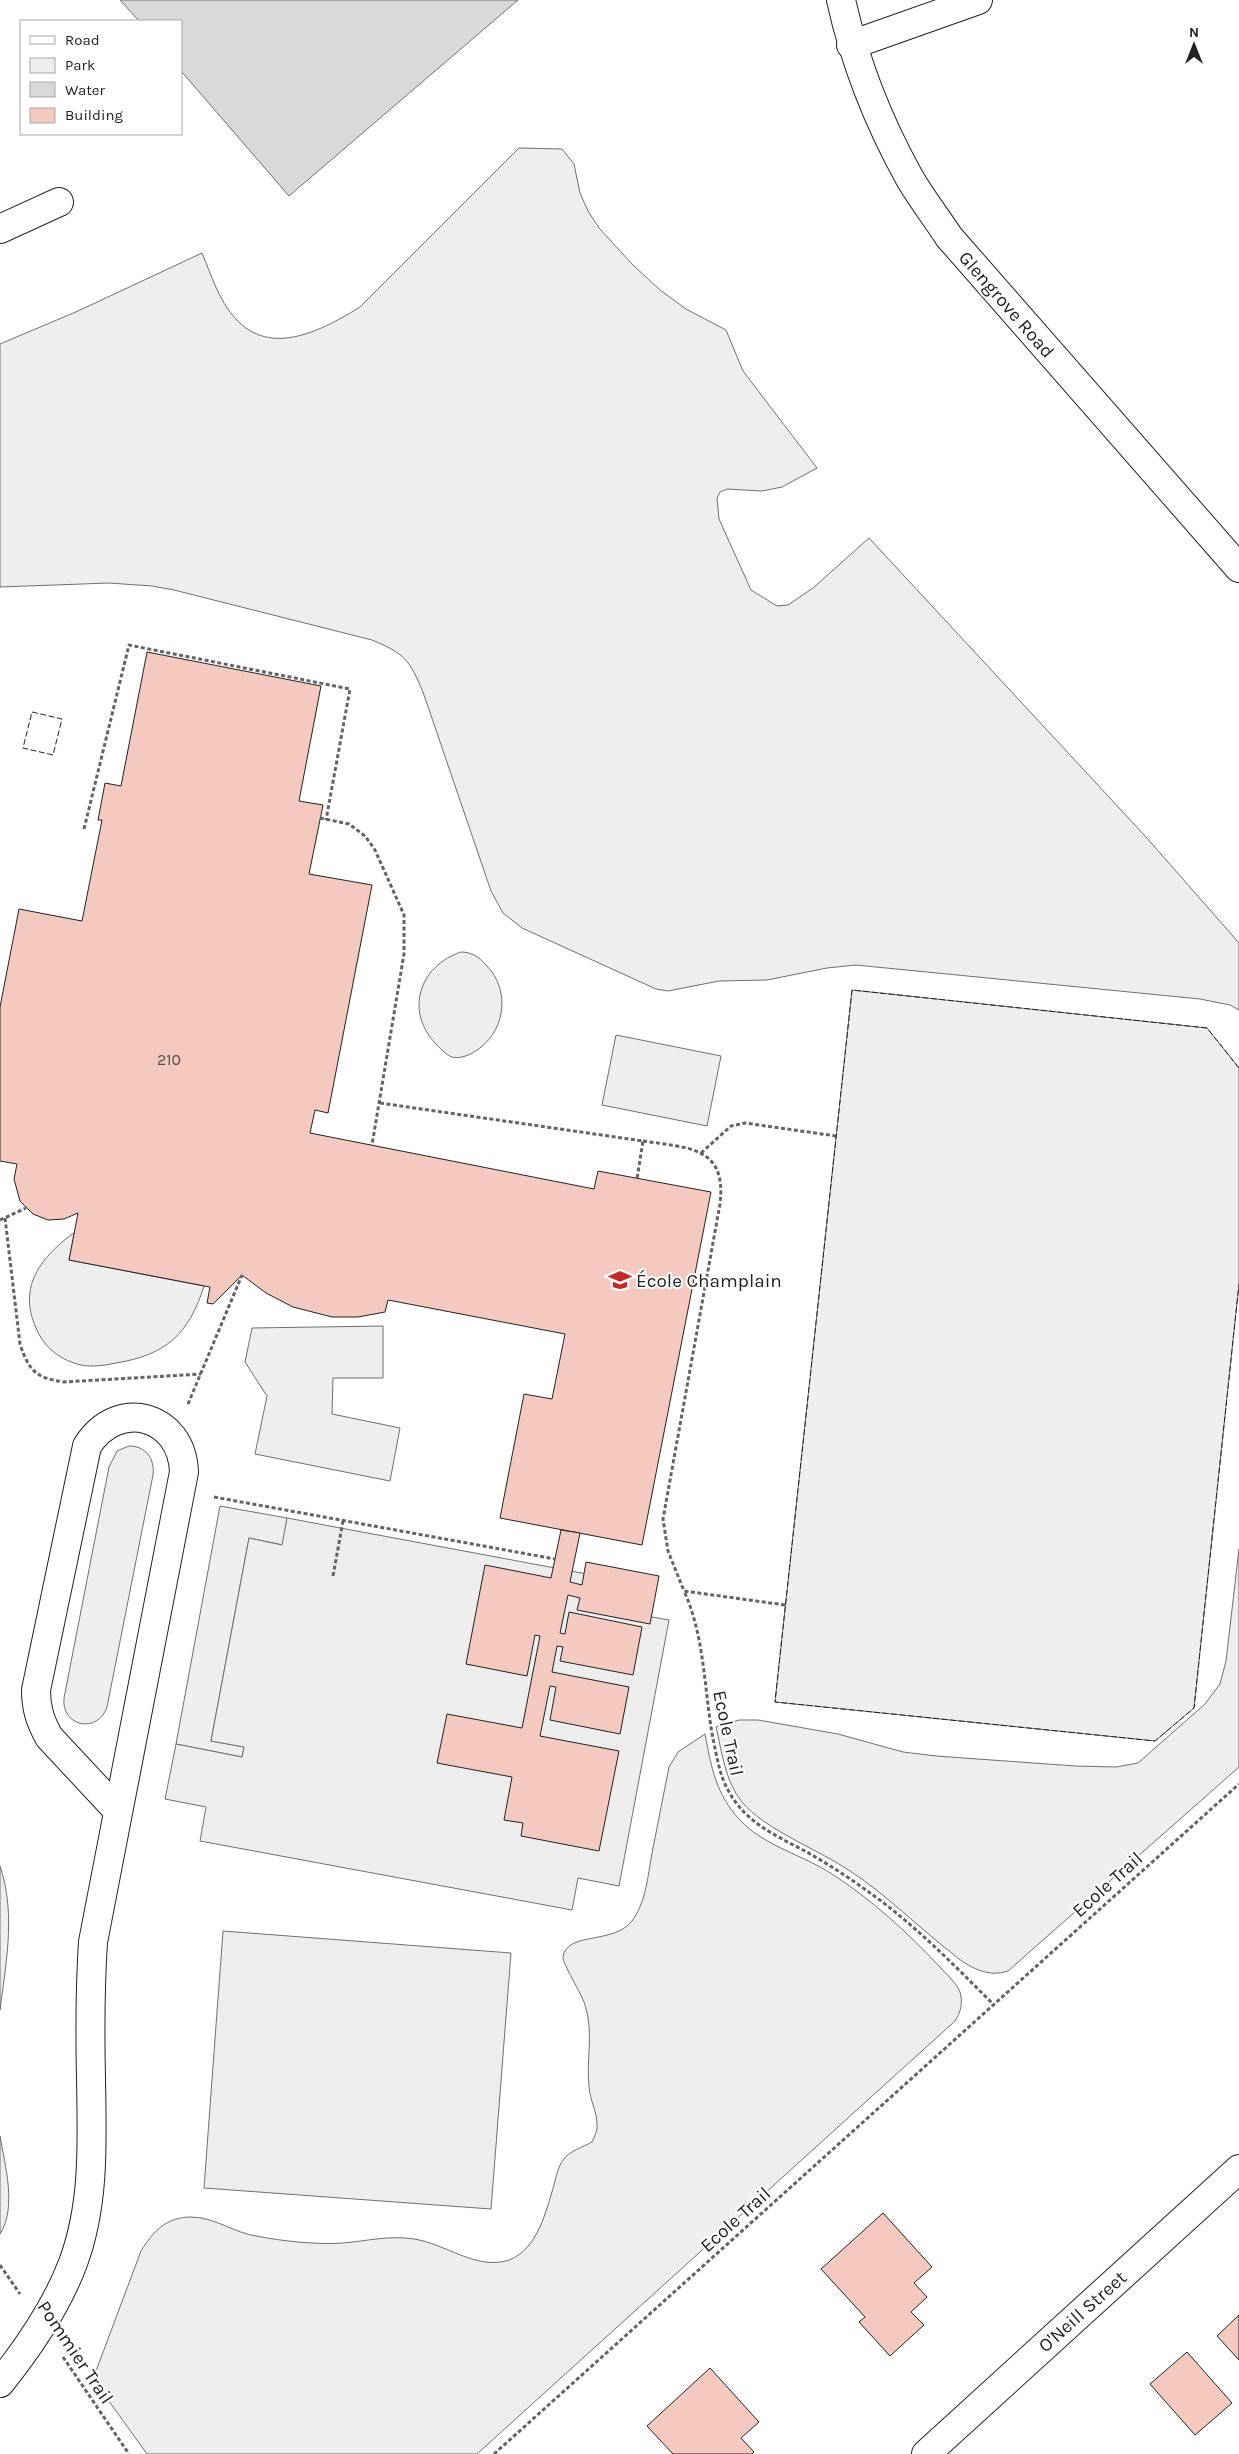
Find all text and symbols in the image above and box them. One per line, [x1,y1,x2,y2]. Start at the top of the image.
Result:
legend [20,20,182,135]
north arrow [1169,20,1219,70]
text: N [1189,24,1199,41]
text: Road [65,31,100,49]
text: Park [65,56,95,74]
text: Water [65,81,106,99]
text: Building [65,106,123,124]
street label: Glengrove Road [954,247,1059,363]
house number: 210 [157,1050,181,1069]
school or university icon: École Champlain [607,1267,633,1293]
place label: École Champlain [636,1269,782,1292]
street label: Ecole Trail [708,1688,748,1778]
street label: Ecole Trail [1068,1847,1147,1922]
street label: Ecole Trail [696,2182,775,2257]
street label: O'Neill Street [1034,2267,1131,2357]
street label: Pommier Trail [33,2297,118,2408]

